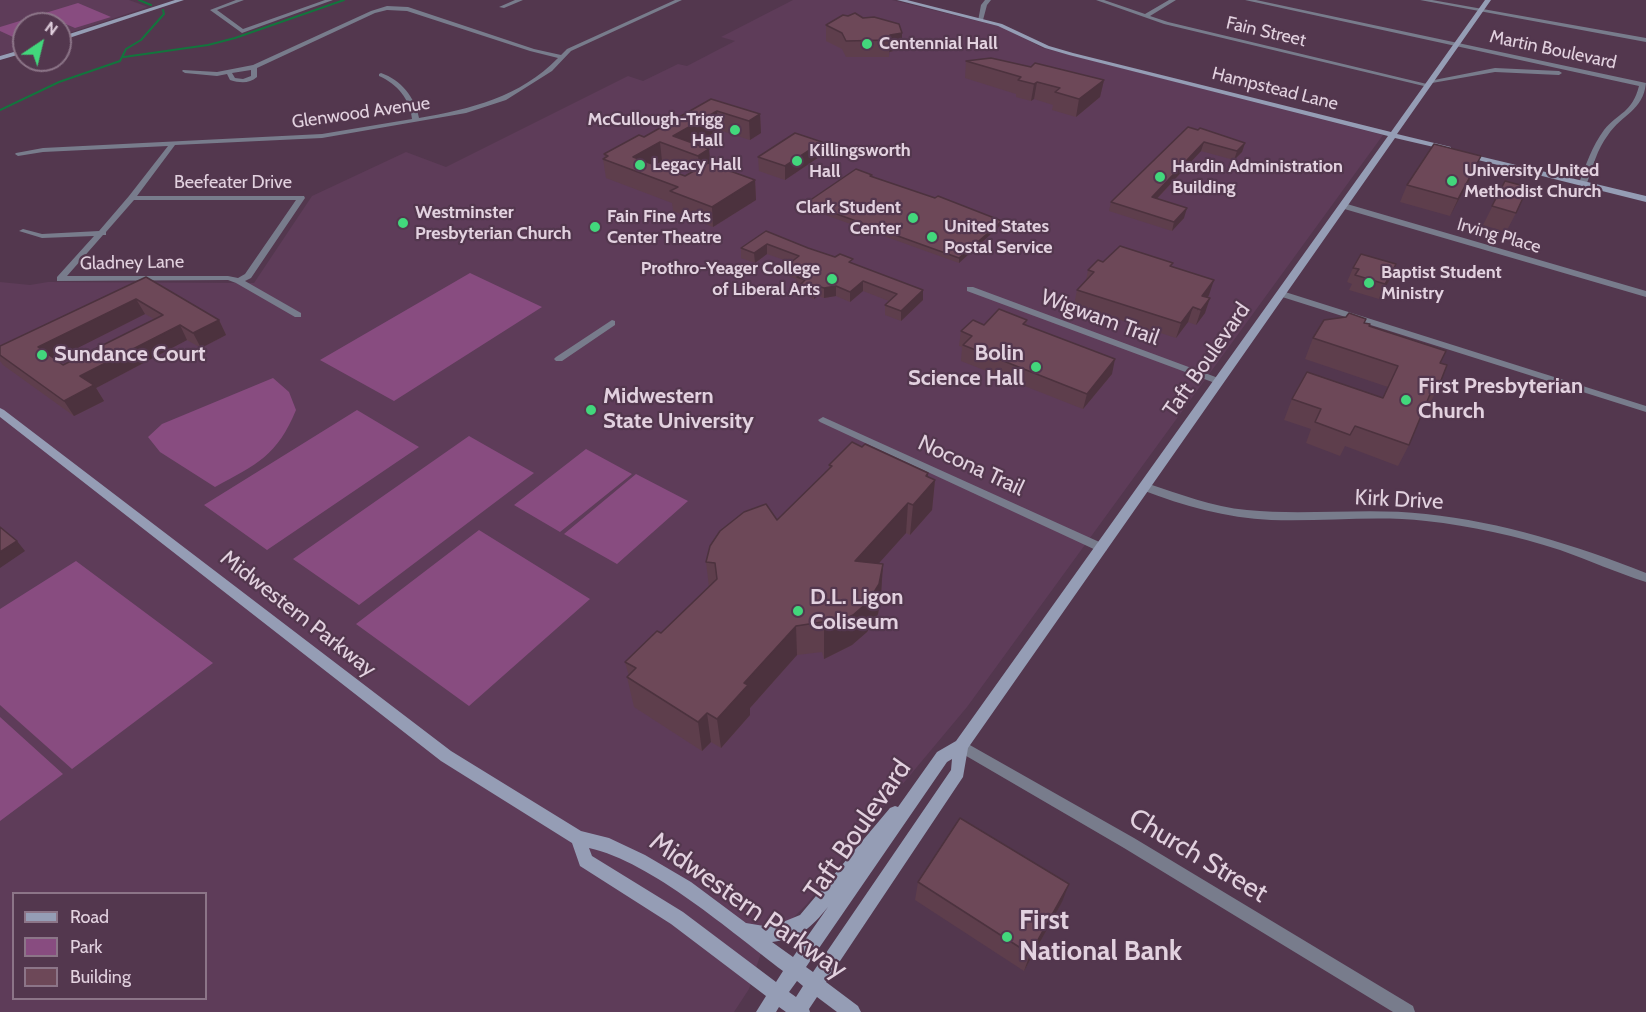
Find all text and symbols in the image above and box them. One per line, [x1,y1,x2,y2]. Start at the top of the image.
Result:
north arrow [12,12,72,72]
street label: Fain Street [1224,12,1308,52]
text: N [41,17,62,40]
street label: Martin Boulevard [1488,26,1618,74]
place label: Centennial Hall [879,33,998,55]
marker: Centennial Hall [860,37,874,51]
street label: Hampstead Lane [1210,63,1340,115]
street label: Glenwood Avenue [291,93,431,133]
place label: McCullough-Trigg Hall [587,109,723,152]
marker: McCullough-Trigg Hall [728,123,742,137]
place label: Killingsworth Hall [809,140,911,182]
place label: Legacy Hall [652,154,741,176]
marker: Killingsworth Hall [790,154,804,168]
place label: Hardin Administration Building [1172,156,1343,198]
marker: Legacy Hall [633,158,647,172]
place label: University United Methodist Church [1464,160,1601,202]
marker: Hardin Administration Building [1153,170,1167,184]
street label: Beefeater Drive [174,172,292,194]
marker: University United Methodist Church [1445,174,1459,188]
place label: Clark Student Center [796,197,901,240]
place label: Westminster Presbyterian Church [415,202,571,244]
place label: Fain Fine Arts Center Theatre [607,206,721,248]
marker: Clark Student Center [906,211,920,225]
street label: Irving Place [1455,214,1543,258]
marker: Westminster Presbyterian Church [396,216,410,230]
place label: United States Postal Service [944,216,1053,258]
marker: Fain Fine Arts Center Theatre [588,220,602,234]
marker: United States Postal Service [925,230,939,244]
street label: Gladney Lane [80,251,184,275]
place label: Prothro-Yeager College of Liberal Arts [641,258,820,300]
place label: Baptist Student Ministry [1381,262,1502,304]
marker: Prothro-Yeager College of Liberal Arts [825,272,839,286]
marker: Baptist Student Ministry [1362,276,1376,290]
street label: Wigwam Trail [1037,284,1163,352]
street label: Taft Boulevard [1158,298,1256,422]
place label: Bolin Science Hall [908,341,1024,392]
place label: Sundance Court [54,342,205,368]
marker: Sundance Court [35,348,49,362]
marker: Bolin Science Hall [1029,360,1043,374]
place label: First Presbyterian Church [1418,374,1583,426]
place label: Midwestern State University [603,384,754,436]
marker: First Presbyterian Church [1399,393,1413,407]
marker: Midwestern State University [584,403,598,417]
street label: Nocona Trail [914,430,1028,502]
street label: Kirk Drive [1354,484,1444,516]
street label: Midwestern Parkway [215,545,381,683]
place label: D.L. Ligon Coliseum [810,585,903,636]
marker: D.L. Ligon Coliseum [791,604,805,618]
street label: Taft Boulevard [798,754,918,906]
street label: Church Street [1123,802,1273,910]
street label: Midwestern Parkway [643,826,853,986]
legend [12,892,207,1000]
place label: First National Bank [1019,905,1182,968]
text: Road [70,906,109,928]
marker: First National Bank [1000,930,1014,944]
text: Park [70,936,102,958]
text: Building [70,966,131,988]

